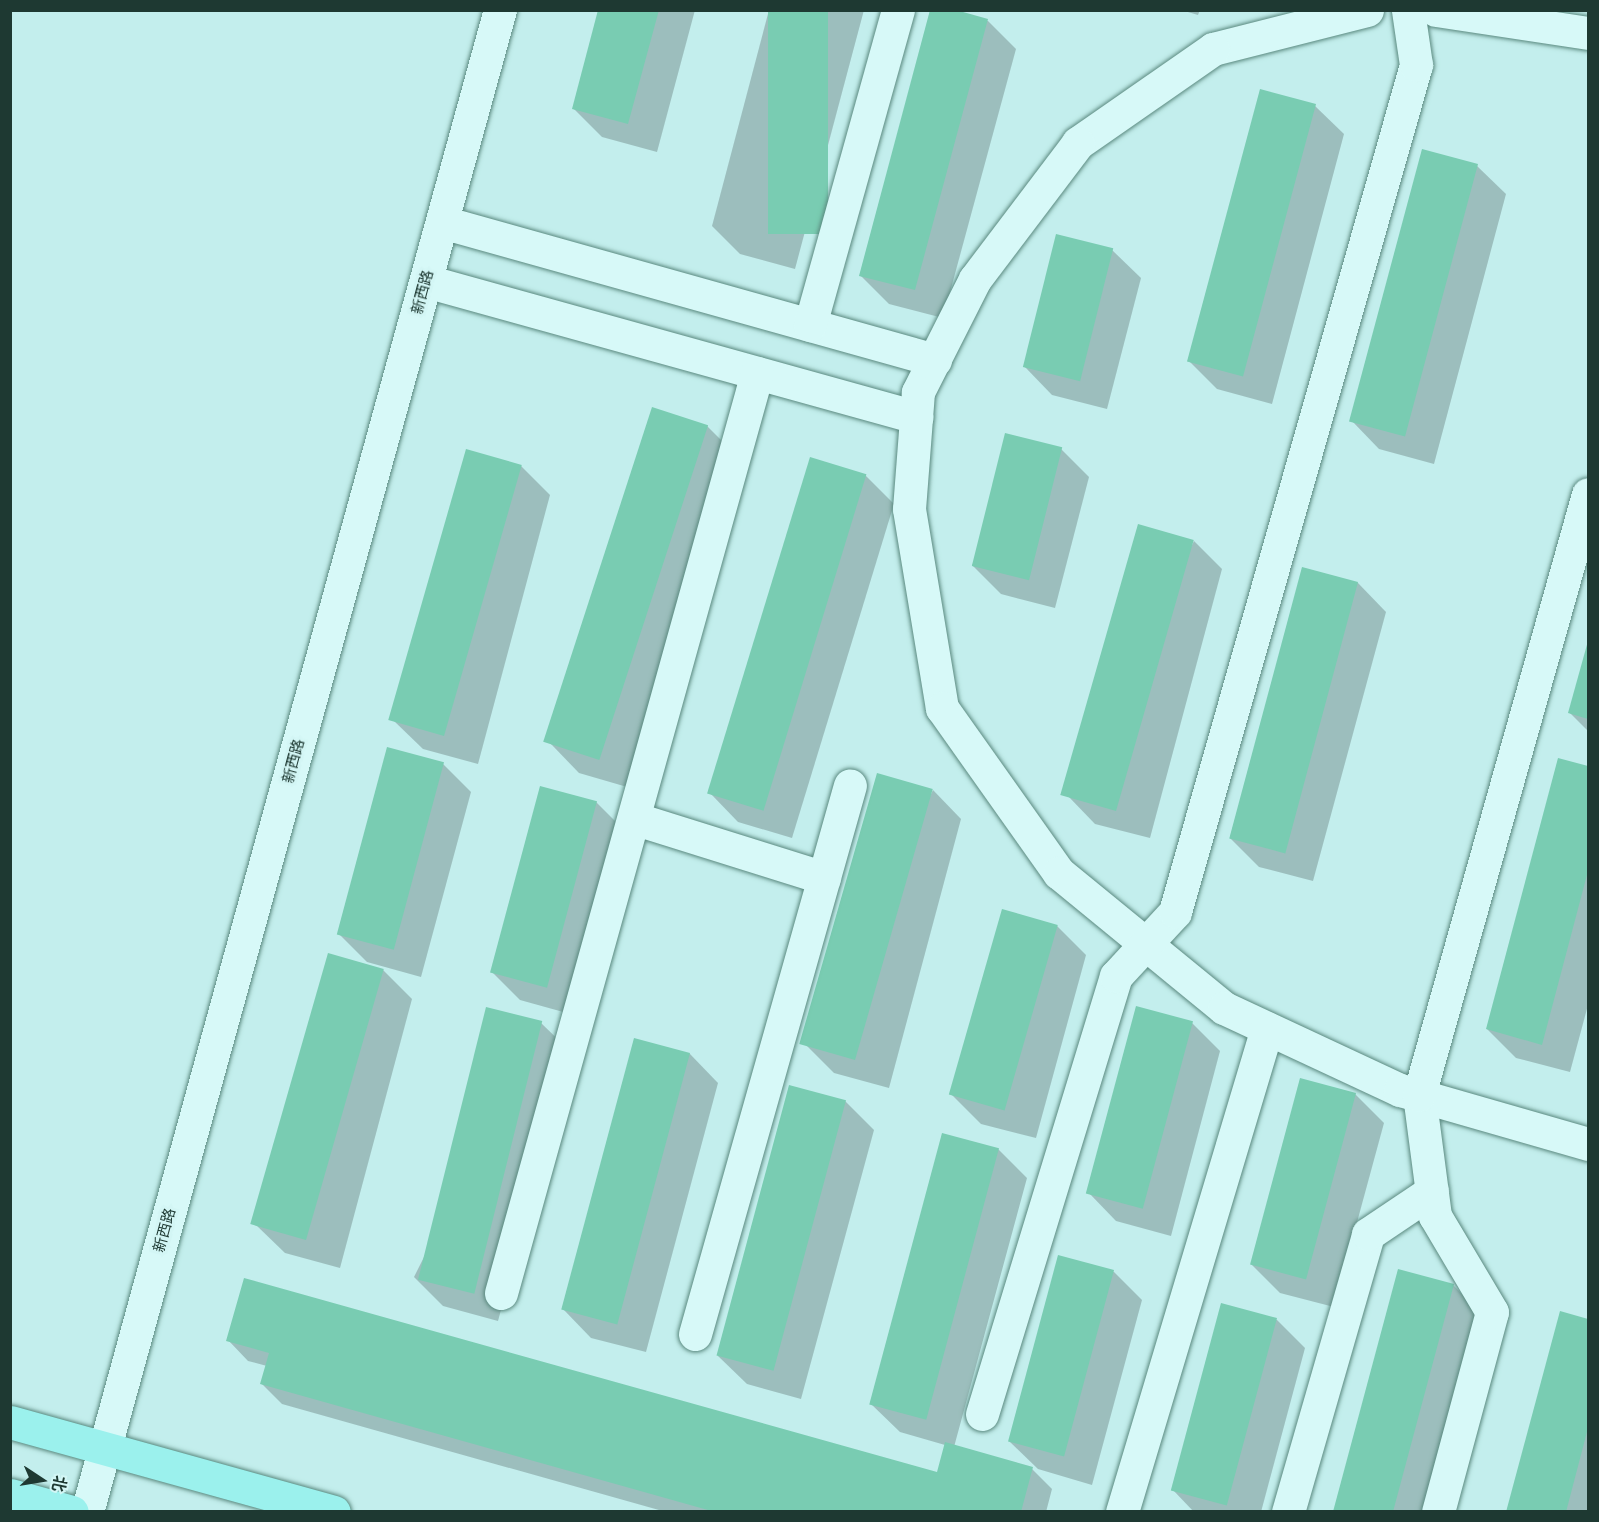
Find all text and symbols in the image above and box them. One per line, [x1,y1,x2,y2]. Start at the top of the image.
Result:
street label: 新西路 [407,268,437,316]
street label: 新西路 [278,737,308,785]
street label: 新西路 [149,1206,179,1254]
north arrow [12,1450,72,1510]
text: 北 [48,1474,71,1494]

